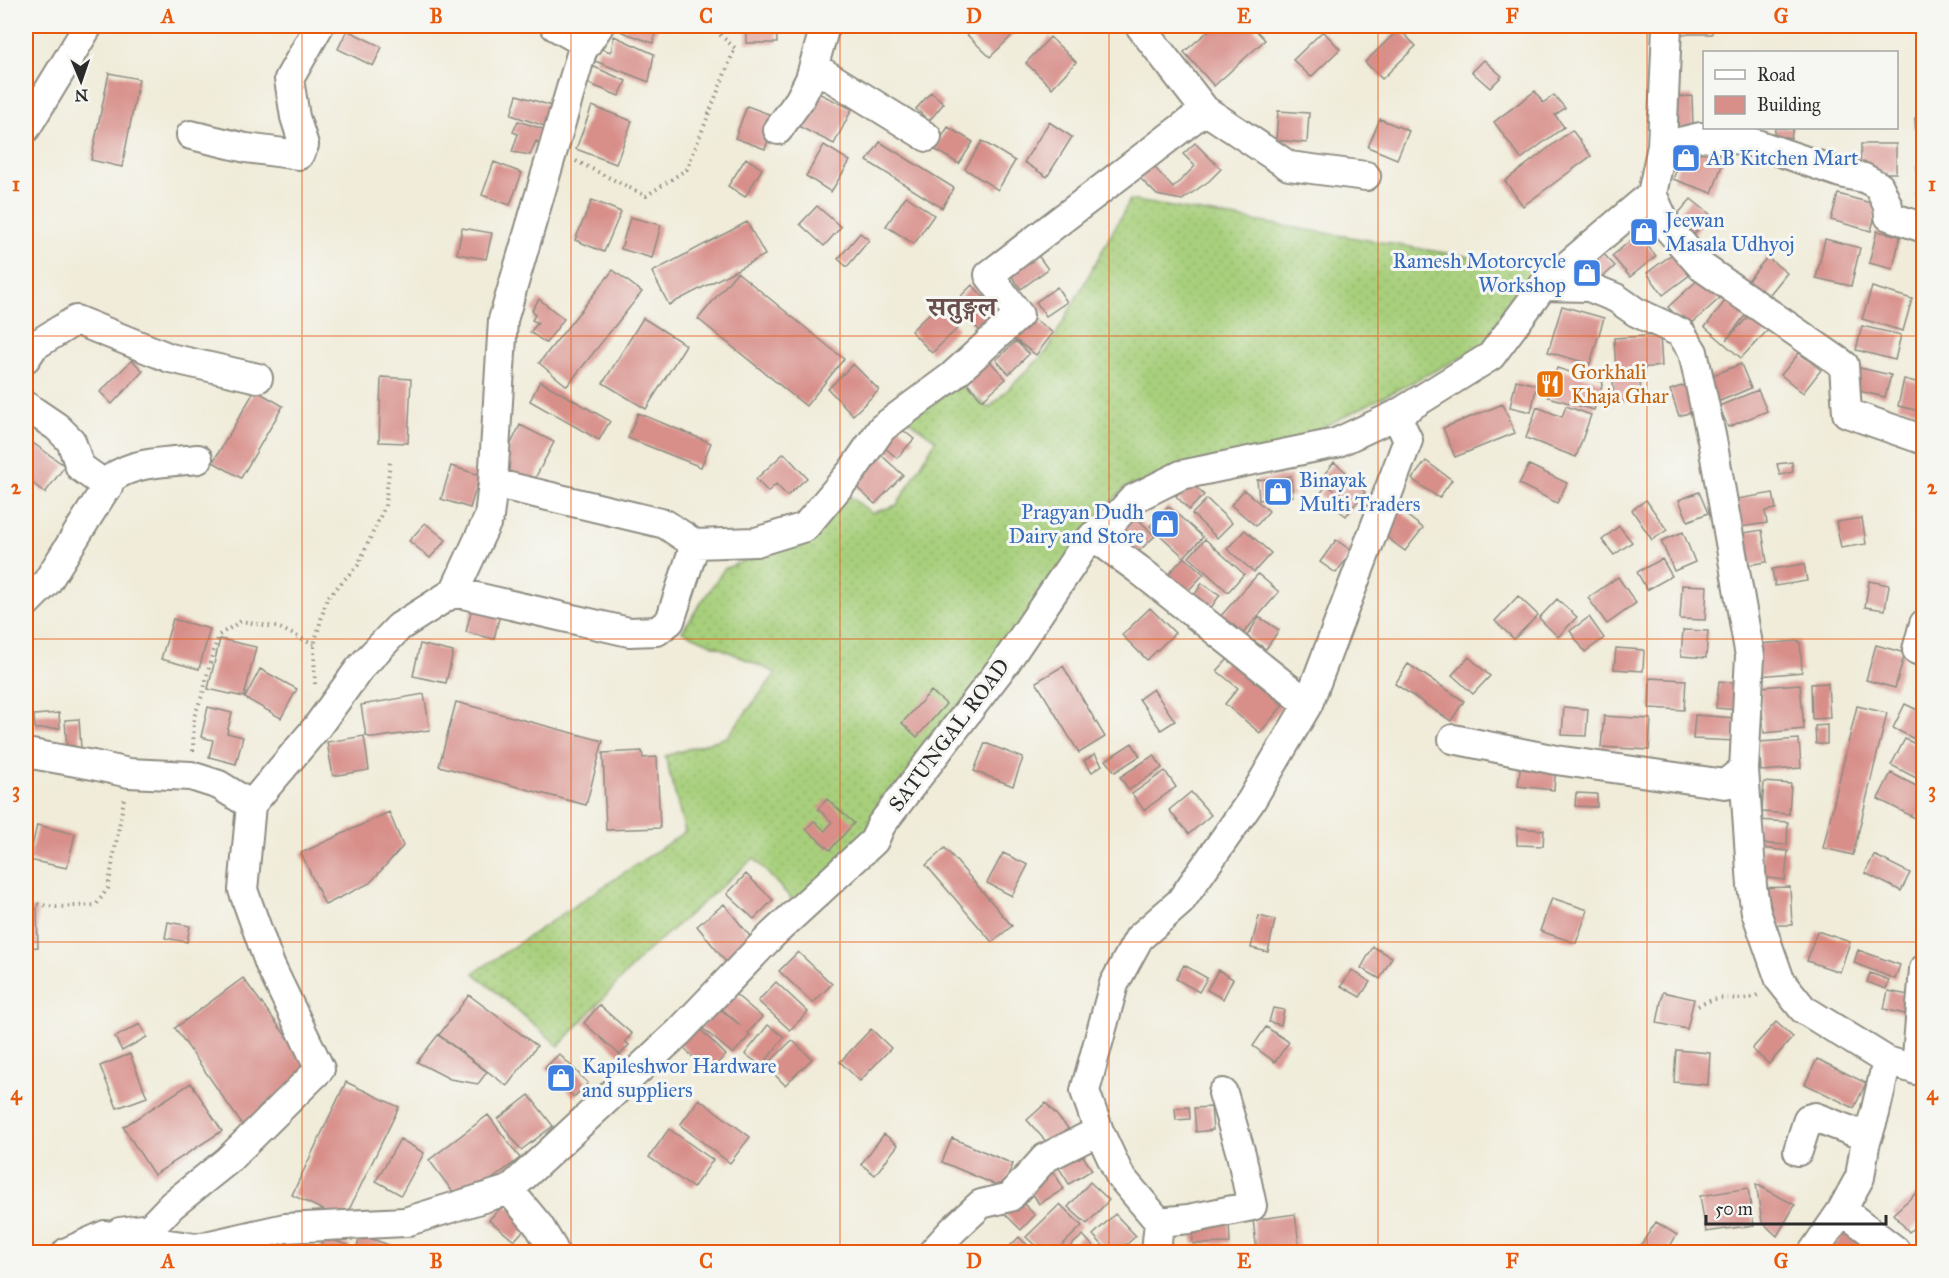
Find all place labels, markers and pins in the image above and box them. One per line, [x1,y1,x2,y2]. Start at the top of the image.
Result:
shop icon: AB Kitchen Mart [1670,142,1702,174]
place label: AB Kitchen Mart [1706,145,1859,171]
place label: Jeewan Masala Udhyoj [1663,207,1795,257]
shop icon: Jeewan Masala Udhyoj [1628,216,1660,248]
place label: Ramesh Motorcycle Workshop [1392,248,1566,298]
shop icon: Ramesh Motorcycle Workshop [1571,257,1603,289]
place label: Gorkhali Khaja Ghar [1571,359,1669,409]
restaurant icon: Gorkhali Khaja Ghar [1534,368,1566,400]
place label: Binayak Multi Traders [1299,467,1420,517]
shop icon: Binayak Multi Traders [1262,476,1294,508]
place label: Pragyan Dudh Dairy and Store [1009,499,1144,549]
shop icon: Pragyan Dudh Dairy and Store [1149,508,1181,540]
place label: Kapileshwor Hardware and suppliers [582,1053,777,1103]
shop icon: Kapileshwor Hardware and suppliers [545,1062,577,1094]

